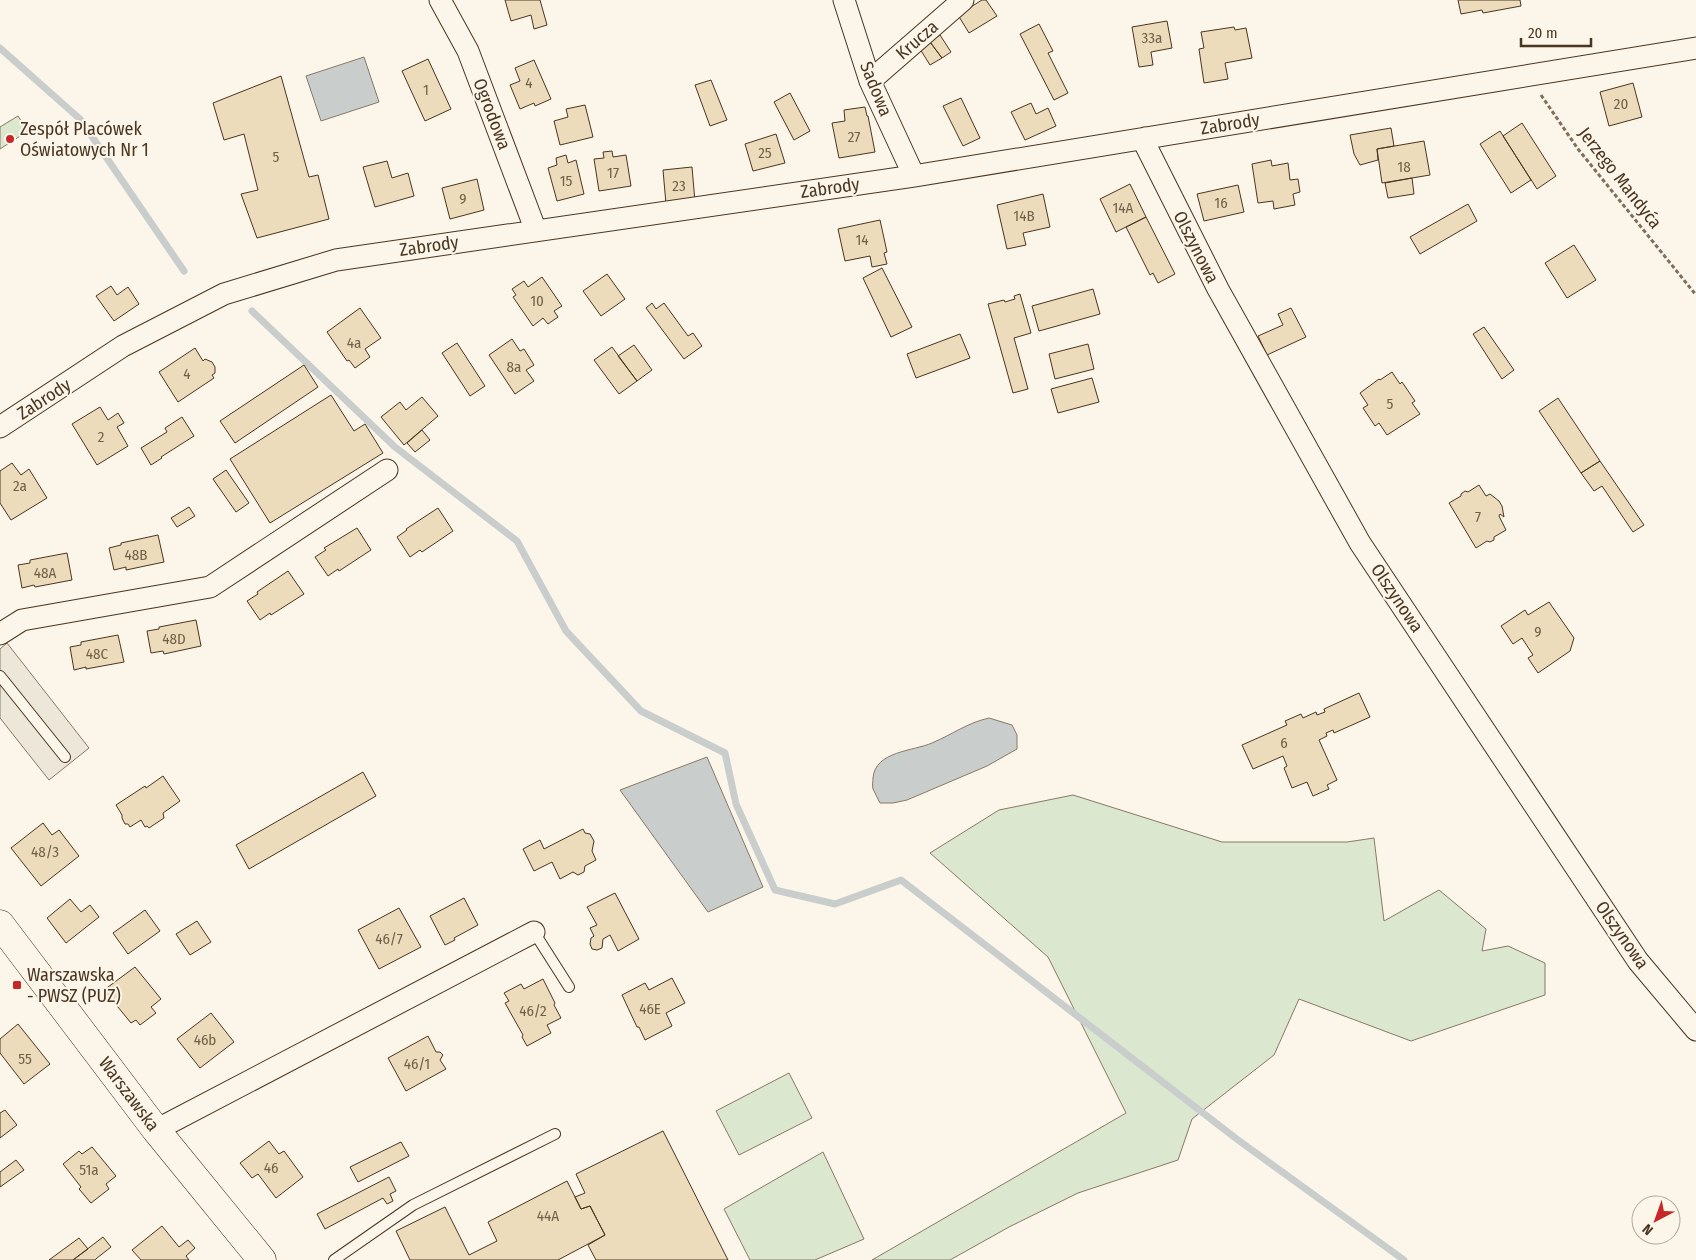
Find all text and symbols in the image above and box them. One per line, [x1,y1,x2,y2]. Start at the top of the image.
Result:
scale bar [1521,15,1591,47]
street label: Krucza [891,16,943,64]
text: 20 m [1528,24,1558,42]
house number: 33a [1142,29,1162,47]
street label: Sadowa [855,58,897,120]
house number: 4 [525,74,533,92]
street label: Ogrodowa [468,75,516,153]
house number: 1 [423,81,429,99]
house number: 20 [1614,95,1628,113]
street label: Zabrody [1199,108,1261,140]
place label: Zespół Placówek Oświatowych Nr 1 [20,118,149,161]
street label: Jerzego Mandyća [1574,123,1667,233]
house number: 27 [848,128,860,146]
marker: Zespół Placówek Oświatowych Nr 1 [4,133,16,145]
house number: 25 [758,144,772,162]
house number: 5 [273,148,280,166]
house number: 18 [1397,158,1411,176]
house number: 17 [607,164,619,182]
house number: 15 [560,172,572,190]
street label: Zabrody [799,173,861,203]
house number: 23 [672,177,686,195]
house number: 9 [459,190,467,208]
house number: 16 [1214,194,1228,212]
house number: 14A [1112,199,1134,217]
house number: 14B [1013,207,1035,225]
street label: Olszynowa [1168,207,1224,287]
street label: Zabrody [398,231,460,261]
house number: 14 [855,231,869,249]
house number: 10 [530,292,544,310]
house number: 4a [347,334,361,352]
house number: 8a [507,358,521,376]
house number: 4 [183,365,191,383]
street label: Zabrody [13,374,75,424]
house number: 5 [1387,395,1394,413]
house number: 2 [98,428,105,446]
house number: 2a [13,477,27,495]
house number: 7 [1475,508,1481,526]
house number: 48B [125,546,147,564]
street label: Olszynowa [1366,559,1428,637]
house number: 48A [34,564,56,582]
house number: 9 [1534,623,1542,641]
house number: 48D [162,630,186,648]
house number: 48C [86,645,109,663]
house number: 6 [1280,734,1288,752]
house number: 48/3 [31,843,59,861]
street label: Olszynowa [1591,897,1654,973]
house number: 46/7 [375,930,403,948]
place label: Warszawska - PWSZ (PUZ) [27,964,121,1007]
marker: Warszawska - PWSZ (PUZ) [11,979,23,991]
house number: 46E [639,1000,661,1018]
house number: 46/2 [519,1002,547,1020]
house number: 46b [194,1031,216,1049]
house number: 55 [18,1050,32,1068]
street label: Warszawska [94,1052,164,1136]
house number: 46/1 [404,1055,430,1073]
house number: 46 [264,1159,278,1177]
house number: 51a [79,1161,99,1179]
north arrow [1631,1195,1681,1245]
house number: 44A [537,1207,559,1225]
text: N [1639,1220,1657,1239]

